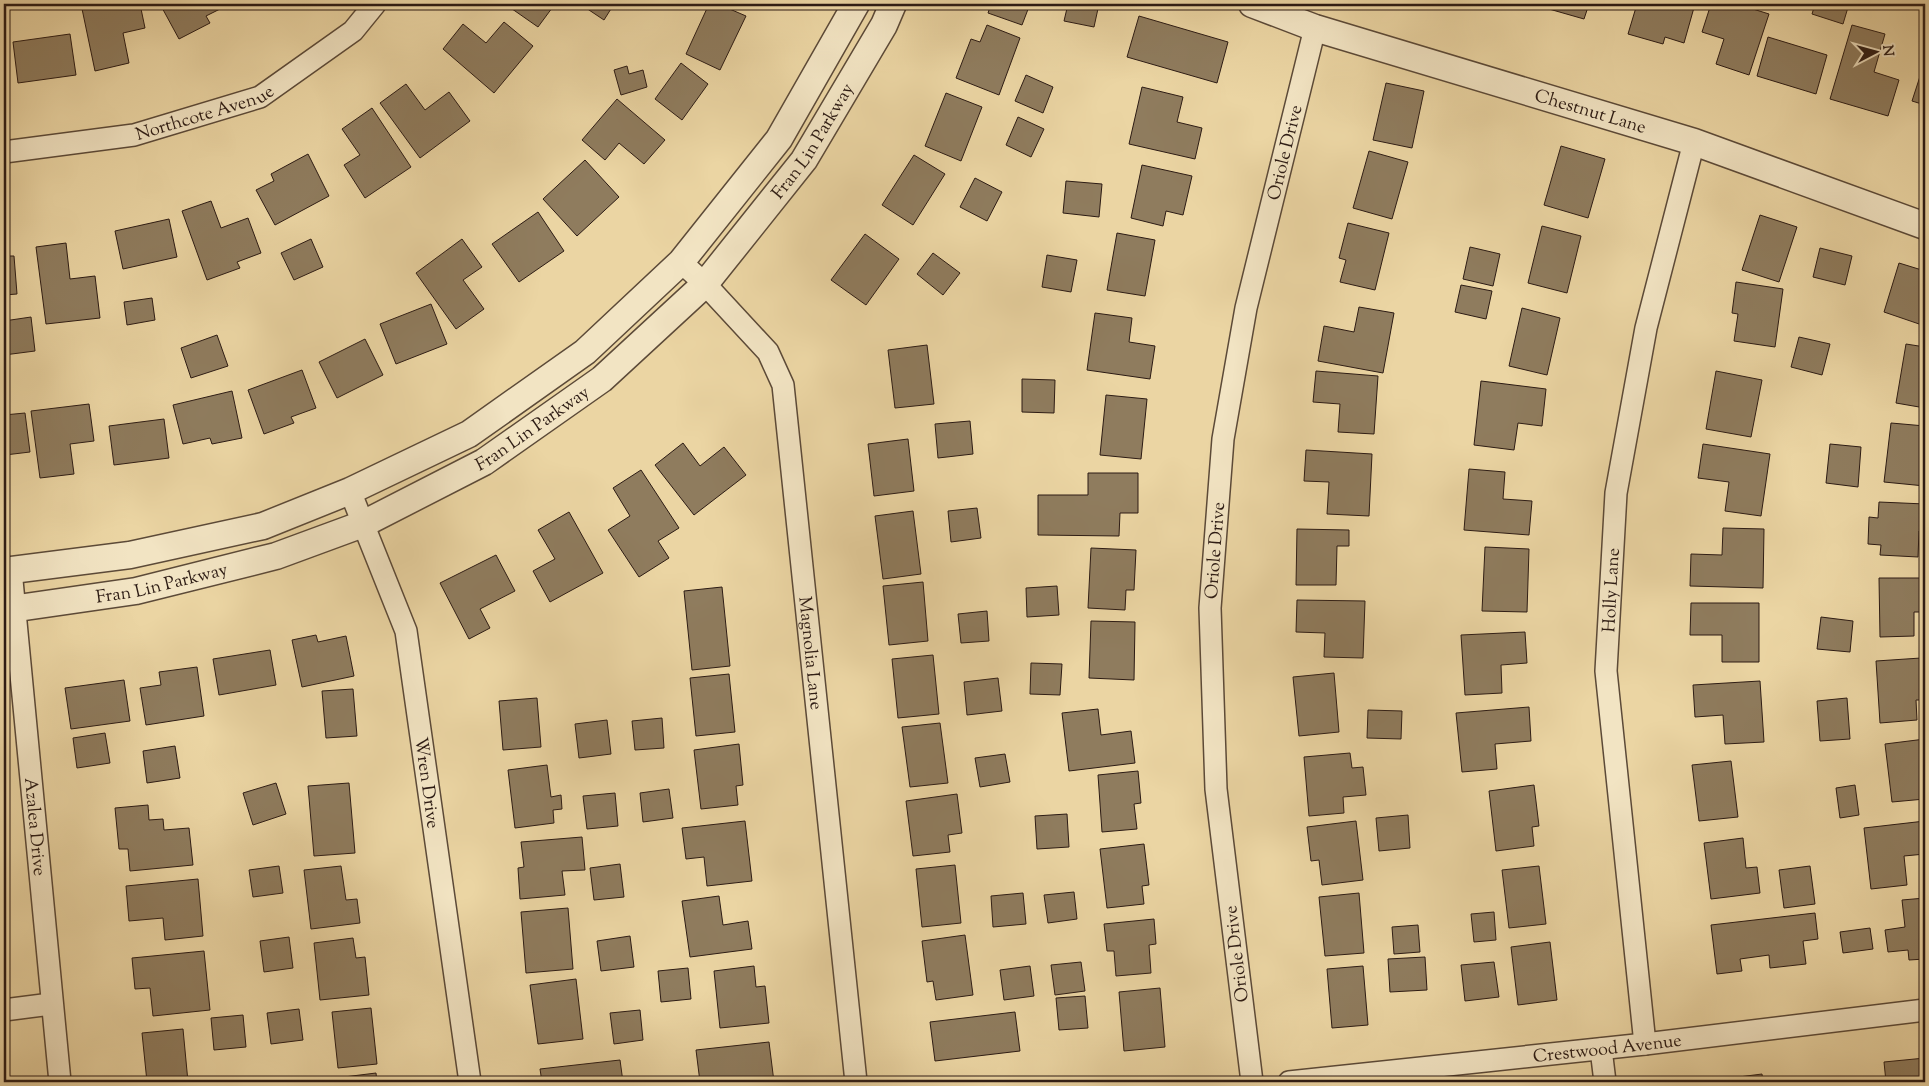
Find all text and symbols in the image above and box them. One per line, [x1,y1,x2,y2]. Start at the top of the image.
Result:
north arrow [1852,28,1902,78]
text: N [1876,44,1897,57]
street label: Fran Lin Parkway [766,79,862,206]
street label: Northcote Avenue [133,80,280,149]
street label: Chestnut Lane [1531,84,1649,142]
street label: Oriole Drive [1262,103,1311,203]
street label: Fran Lin Parkway [471,381,596,479]
street label: Oriole Drive [1200,501,1233,600]
street label: Holly Lane [1597,547,1628,633]
street label: Fran Lin Parkway [94,558,231,612]
street label: Magnolia Lane [790,595,828,711]
street label: Wren Drive [406,736,445,830]
street label: Azalea Drive [16,777,51,877]
street label: Oriole Drive [1219,904,1257,1004]
street label: Crestwood Avenue [1532,1029,1683,1071]

